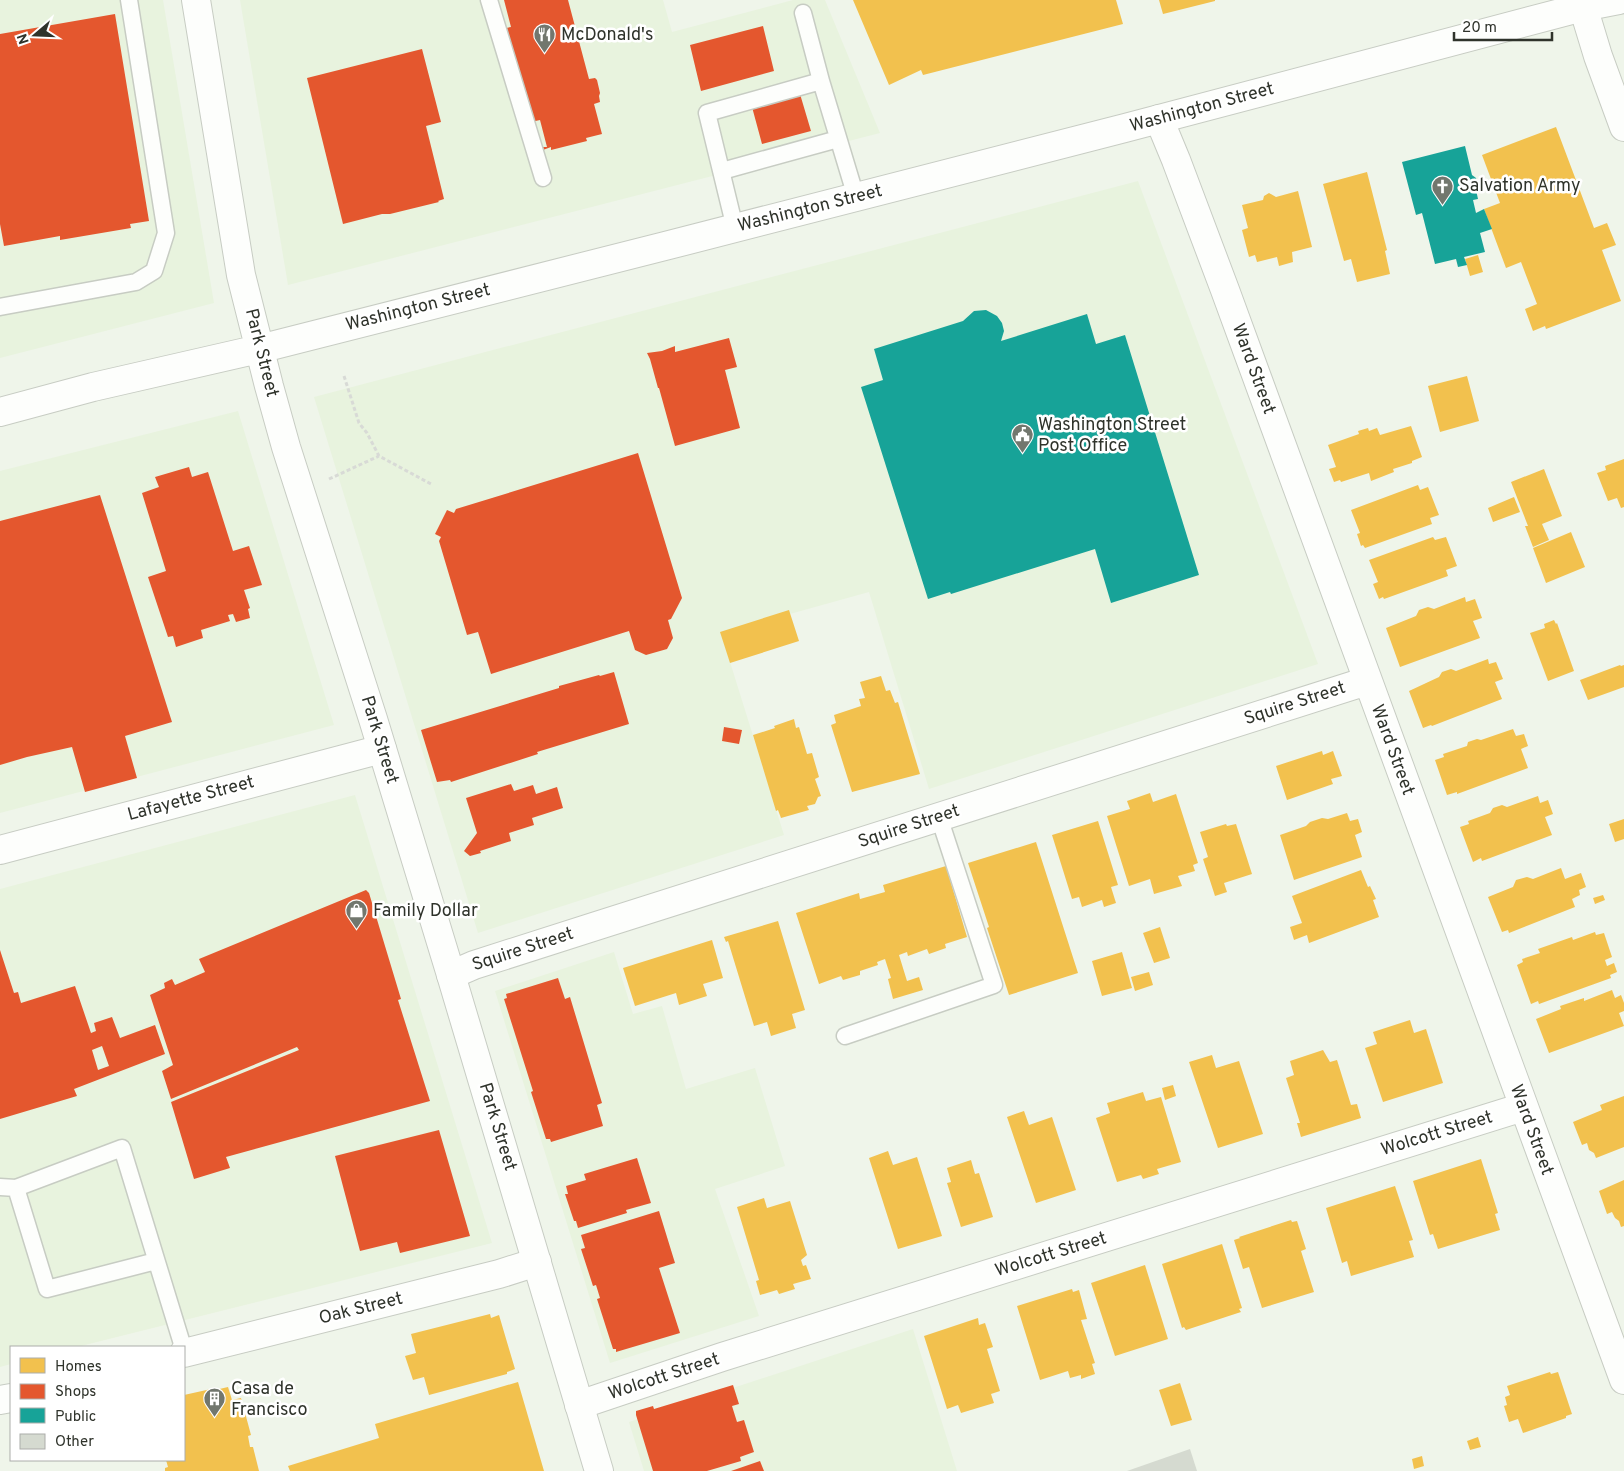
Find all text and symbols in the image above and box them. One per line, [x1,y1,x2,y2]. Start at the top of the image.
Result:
north arrow [10,10,60,60]
scale bar [1454,10,1552,42]
text: 20 m [1462,19,1497,38]
restaurant icon: McDonald's [533,23,557,54]
place label: McDonald's [561,24,653,47]
text: N [14,31,34,46]
street label: Washington Street [1127,78,1277,138]
church icon: Salvation Army [1431,174,1455,205]
place label: Salvation Army [1459,175,1581,198]
street label: Washington Street [735,180,885,238]
street label: Washington Street [343,279,493,337]
street label: Park Street [239,306,283,400]
street label: Ward Street [1226,321,1280,417]
place label: Washington Street Post Office [1038,414,1186,458]
public building icon: Washington Street Post Office [1010,423,1034,454]
street label: Squire Street [1241,677,1349,731]
street label: Park Street [355,693,403,787]
street label: Ward Street [1365,702,1419,798]
street label: Lafayette Street [125,771,257,827]
street label: Squire Street [855,800,963,854]
shop icon: Family Dollar [345,899,369,930]
place label: Family Dollar [373,900,478,923]
street label: Squire Street [469,923,577,977]
street label: Park Street [473,1080,521,1174]
street label: Ward Street [1504,1082,1558,1178]
street label: Wolcott Street [1378,1106,1496,1162]
street label: Wolcott Street [992,1227,1110,1283]
street label: Oak Street [317,1287,405,1331]
legend [10,1346,185,1461]
street label: Wolcott Street [605,1348,723,1406]
text: Homes [55,1358,102,1377]
place label: Casa de Francisco [231,1378,308,1422]
text: Shops [55,1383,96,1402]
building icon: Casa de Francisco [203,1387,227,1418]
text: Public [55,1408,96,1427]
text: Other [55,1433,94,1452]

